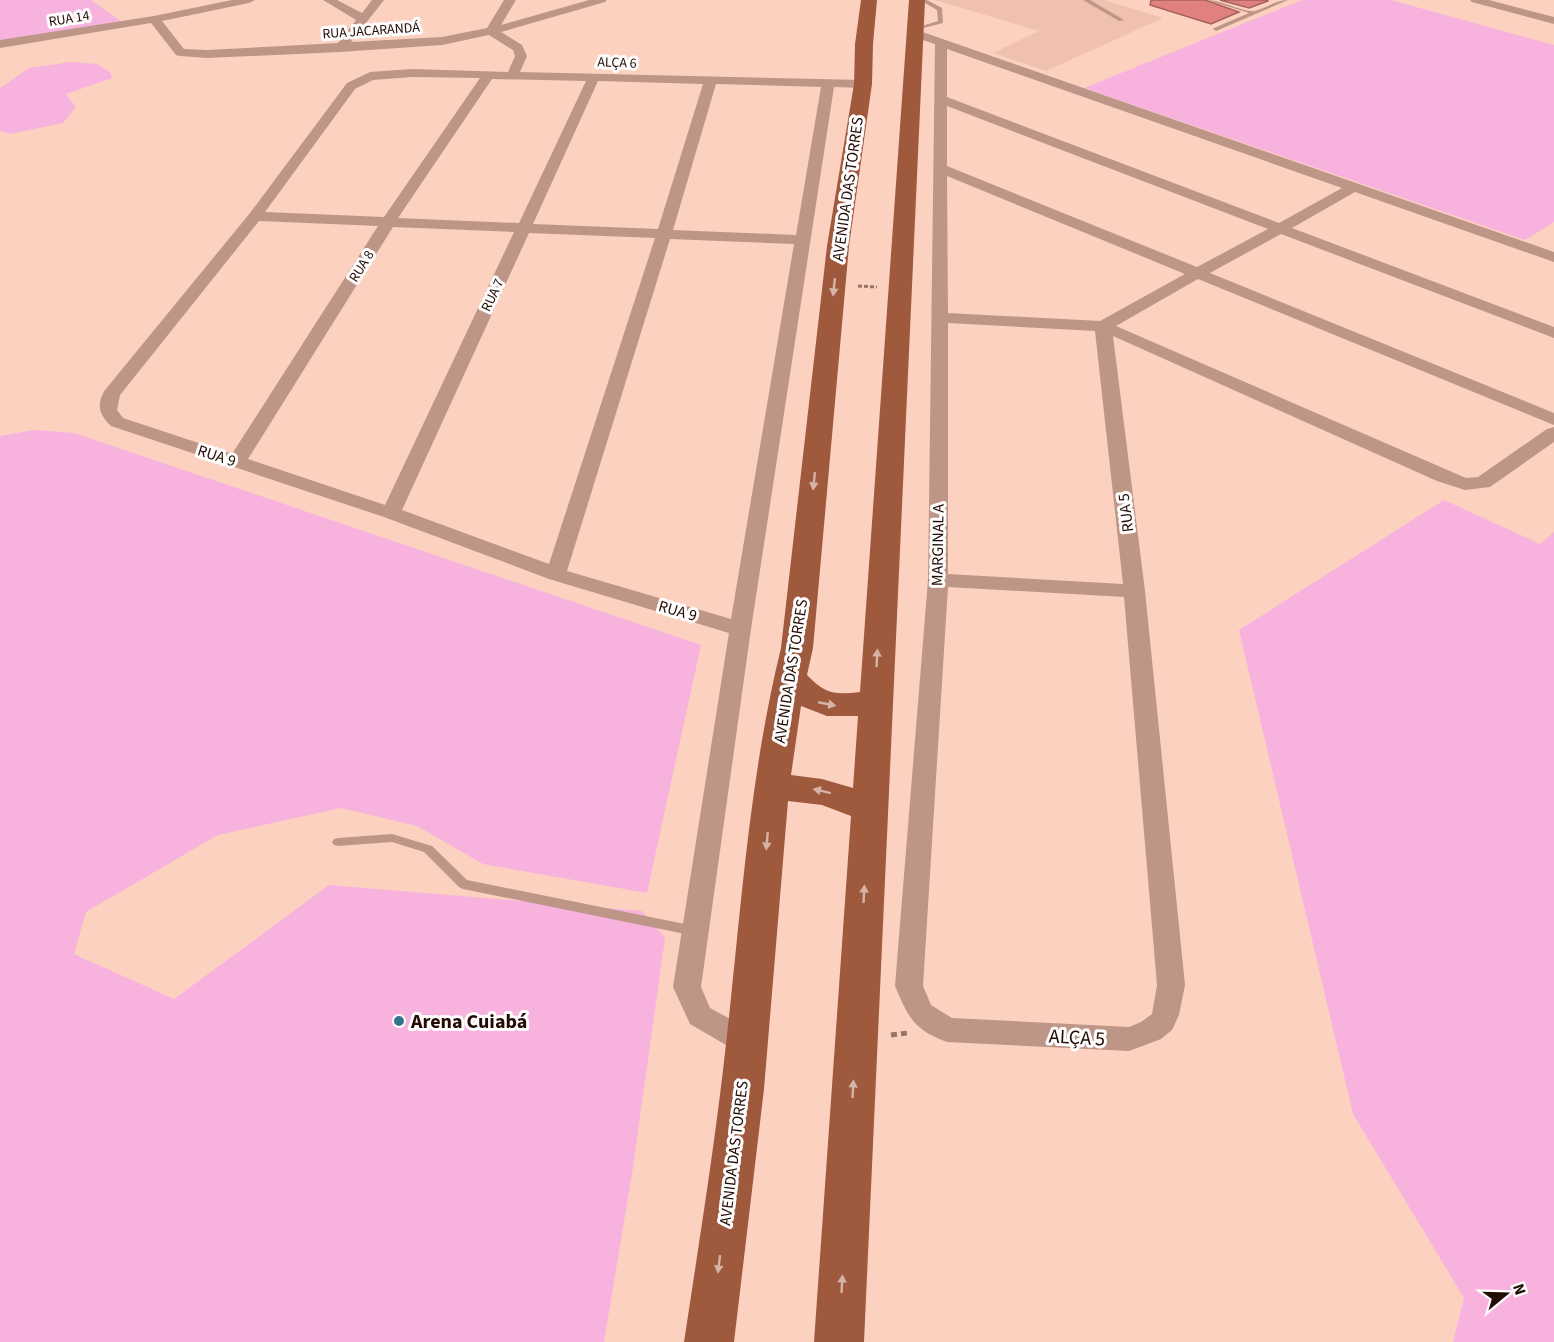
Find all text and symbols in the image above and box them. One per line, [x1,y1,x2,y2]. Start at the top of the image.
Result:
street label: RUA 14 [47,6,91,32]
street label: RUA JACARANDÁ [322,18,421,44]
street label: ALÇA 6 [597,52,637,74]
street label: AVENIDA DAS TORRES [827,116,869,263]
street label: RUA 8 [344,247,379,286]
street label: RUA 7 [477,276,509,315]
one-way arrow [829,278,839,297]
street label: RUA 9 [195,439,239,472]
one-way arrow [809,472,819,491]
street label: RUA 5 [1113,492,1139,534]
street label: MARGINAL A [926,503,950,586]
street label: RUA 9 [656,595,700,627]
street label: AVENIDA DAS TORRES [769,598,813,745]
one-way arrow [873,648,882,667]
one-way arrow [818,700,837,709]
one-way arrow [813,786,831,796]
one-way arrow [762,831,772,850]
one-way arrow [860,885,869,904]
place label: Arena Cuiabá [410,1008,527,1036]
marker: Arena Cuiabá [392,1014,406,1028]
street label: ALÇA 5 [1048,1023,1106,1053]
one-way arrow [848,1079,858,1098]
street label: AVENIDA DAS TORRES [714,1080,754,1227]
one-way arrow [715,1254,724,1273]
north arrow [1476,1264,1536,1324]
one-way arrow [837,1274,846,1293]
text: N [1507,1281,1531,1298]

